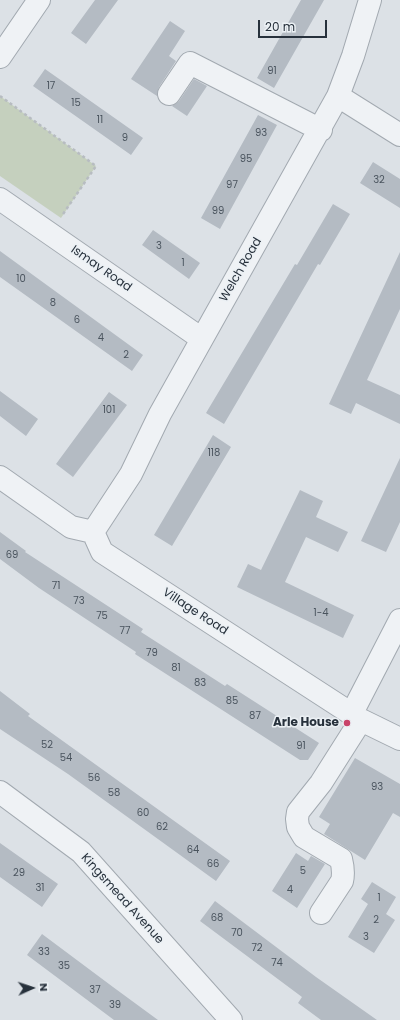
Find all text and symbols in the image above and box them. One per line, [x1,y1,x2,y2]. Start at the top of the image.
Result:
scale bar [260,12,329,38]
text: 20 m [265,18,295,35]
house number: 91 [267,65,277,77]
house number: 17 [47,80,55,92]
house number: 15 [71,97,81,109]
house number: 11 [97,114,103,126]
house number: 93 [255,127,267,139]
house number: 9 [122,132,128,144]
house number: 95 [240,153,252,165]
house number: 32 [373,174,385,186]
house number: 97 [226,179,238,191]
house number: 99 [212,205,224,217]
street label: Welch Road [217,235,265,305]
house number: 3 [156,240,162,252]
street label: Ismay Road [68,243,134,295]
house number: 1 [181,257,185,269]
house number: 10 [16,273,26,285]
house number: 8 [50,297,56,309]
house number: 6 [74,314,80,326]
house number: 4 [98,332,104,344]
house number: 2 [123,349,129,361]
house number: 101 [103,404,115,416]
house number: 118 [208,447,220,459]
house number: 69 [6,549,18,561]
house number: 71 [52,580,60,592]
street label: Village Road [160,586,230,638]
house number: 73 [73,595,85,607]
house number: 1-4 [314,607,328,619]
house number: 75 [96,610,108,622]
house number: 77 [120,625,130,637]
house number: 79 [146,647,158,659]
house number: 81 [171,662,181,674]
house number: 83 [194,677,206,689]
house number: 85 [226,695,238,707]
house number: 87 [249,710,261,722]
place label: Arle House [273,716,339,730]
marker: Arle House [342,718,352,728]
house number: 52 [41,739,53,751]
house number: 91 [296,740,306,752]
house number: 54 [60,752,72,764]
house number: 56 [88,772,100,784]
house number: 93 [371,781,383,793]
house number: 58 [108,787,120,799]
house number: 60 [137,807,149,819]
house number: 62 [156,821,168,833]
house number: 64 [187,844,199,856]
street label: Kingsmead Avenue [78,851,166,947]
house number: 66 [207,858,219,870]
house number: 5 [300,865,306,877]
house number: 29 [13,867,25,879]
house number: 31 [35,882,45,894]
house number: 4 [287,884,293,896]
house number: 1 [377,892,381,904]
house number: 68 [211,912,223,924]
house number: 2 [373,914,379,926]
house number: 70 [231,927,243,939]
house number: 3 [363,931,369,943]
house number: 72 [251,942,263,954]
house number: 33 [38,946,50,958]
house number: 74 [271,957,283,969]
house number: 35 [58,960,70,972]
north arrow [12,968,52,1008]
text: N [36,983,52,992]
house number: 37 [89,984,101,996]
house number: 39 [109,999,121,1011]

